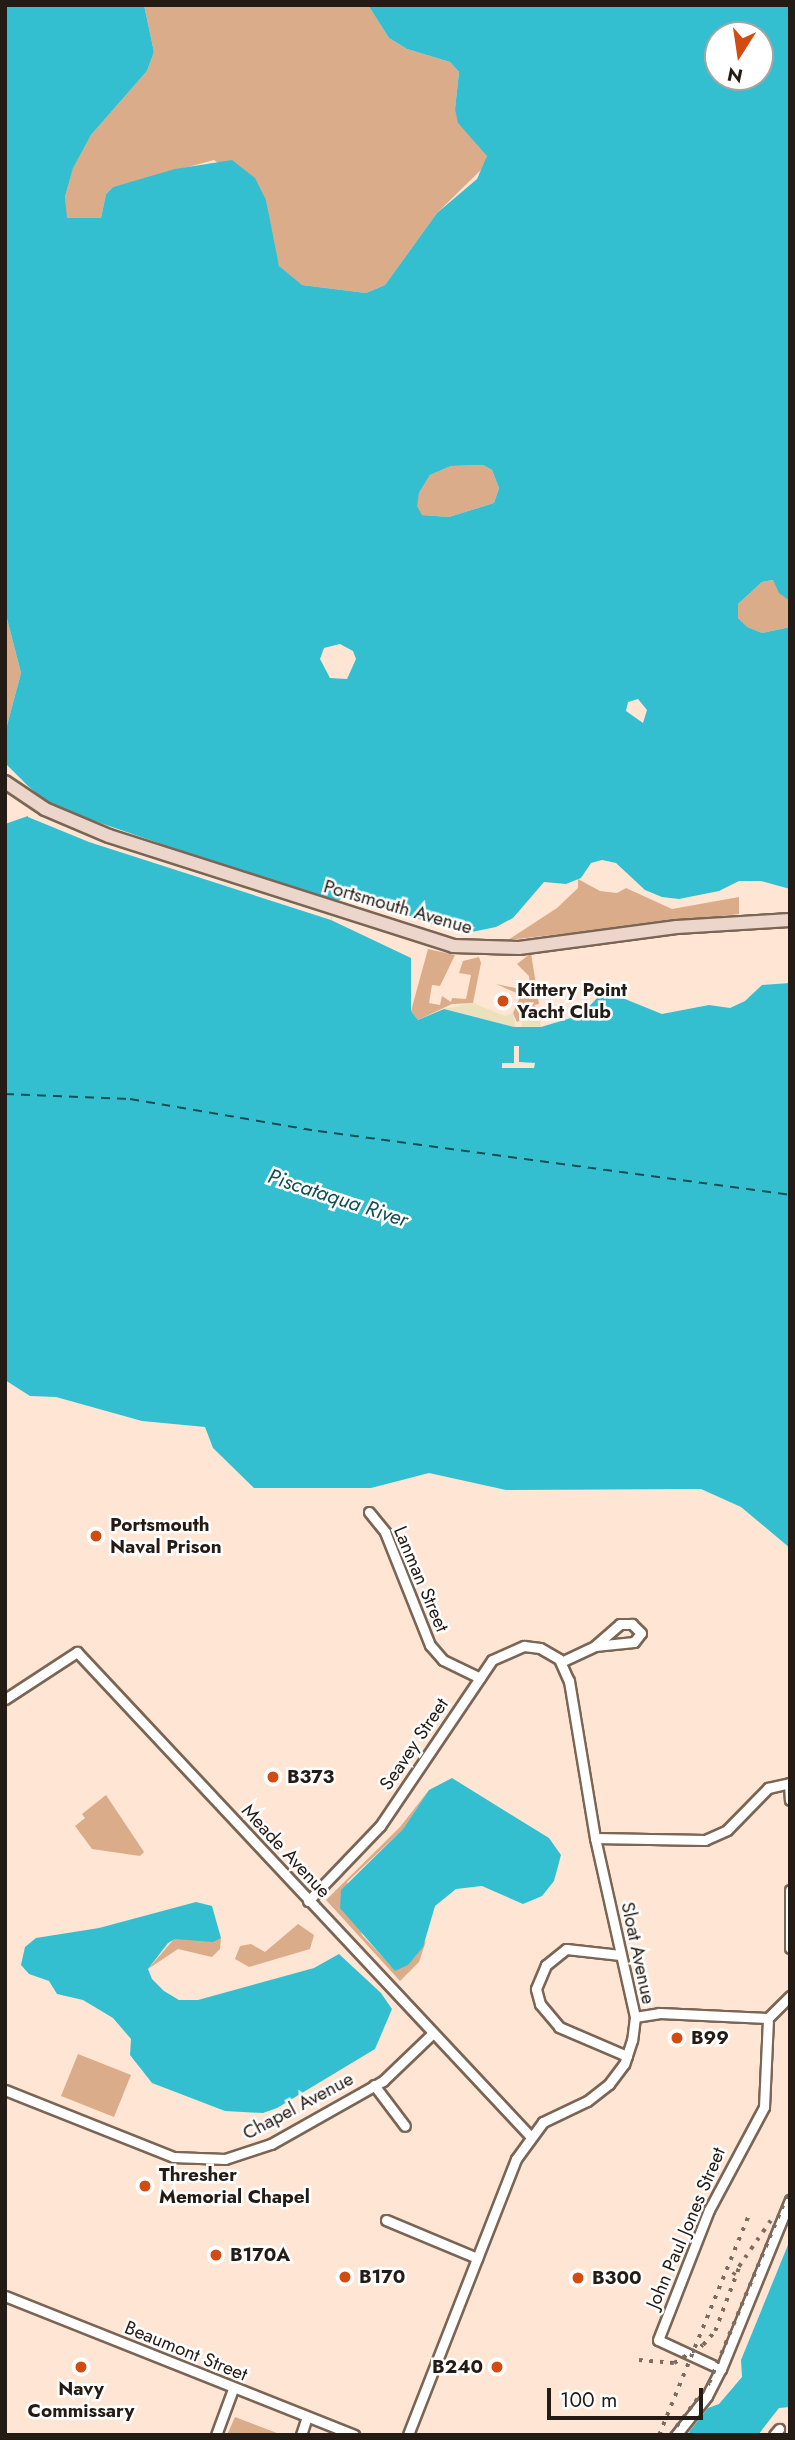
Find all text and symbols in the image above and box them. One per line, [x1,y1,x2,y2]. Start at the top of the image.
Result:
north arrow [704,21,774,91]
text: N [725,60,745,90]
street label: Portsmouth Avenue [321,875,475,939]
place label: Kittery Point Yacht Club [517,979,627,1023]
marker: Kittery Point Yacht Club [495,993,511,1009]
water label: Piscataqua River [265,1164,411,1232]
place label: Portsmouth Naval Prison [110,1514,222,1558]
street label: Lanman Street [389,1523,453,1635]
marker: Portsmouth Naval Prison [88,1528,104,1544]
street label: Seavey Street [375,1694,453,1794]
place label: B373 [287,1766,334,1788]
marker: B373 [265,1769,281,1785]
street label: Meade Avenue [237,1799,335,1903]
street label: Sloat Avenue [616,1900,660,2006]
place label: B99 [691,2027,729,2049]
marker: B99 [669,2030,685,2046]
street label: Chapel Avenue [239,2067,357,2145]
street label: John Paul Jones Street [642,2144,730,2312]
place label: Thresher Memorial Chapel [159,2164,310,2208]
marker: Thresher Memorial Chapel [137,2178,153,2194]
place label: B170A [230,2244,290,2266]
marker: B170A [208,2247,224,2263]
place label: B170 [359,2266,405,2288]
place label: B300 [592,2267,642,2289]
marker: B170 [337,2269,353,2285]
marker: B300 [570,2270,586,2286]
street label: Beaumont Street [121,2316,251,2386]
place label: B240 [432,2356,483,2378]
marker: Navy Commissary [73,2359,89,2375]
marker: B240 [489,2359,505,2375]
scale bar [550,2374,706,2418]
place label: Navy Commissary [28,2378,134,2422]
text: 100 m [560,2385,617,2415]

